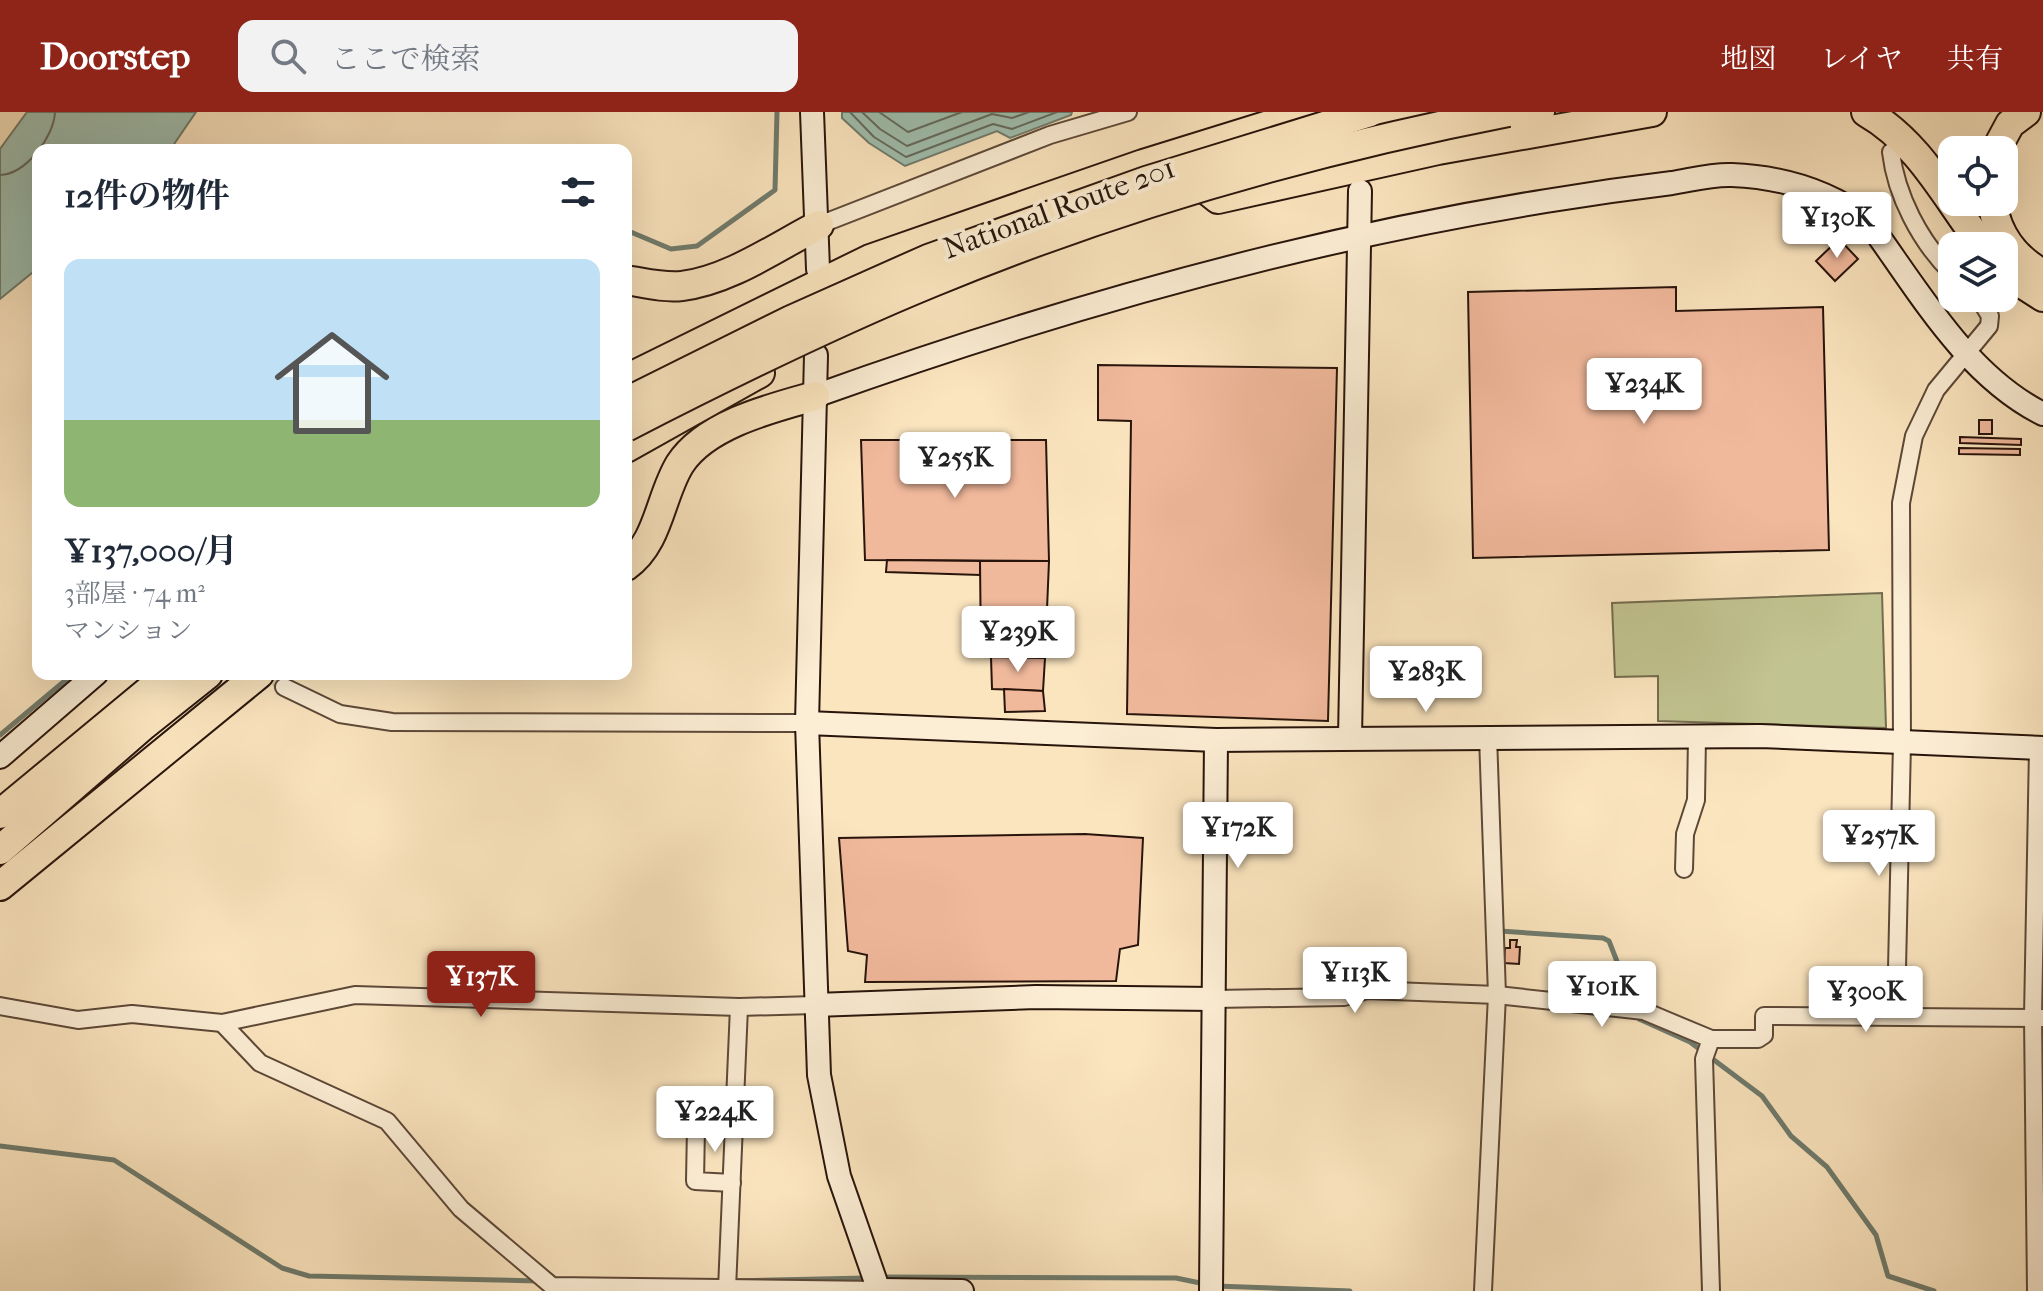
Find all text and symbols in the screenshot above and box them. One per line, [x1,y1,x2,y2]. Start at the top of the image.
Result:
search box [238,20,798,92]
text: Doorstep [40,34,190,79]
icon: search [266,34,310,78]
text: ここで検索 [330,42,480,77]
text: 地図 [1720,42,1776,75]
text: レイヤ [1820,42,1903,75]
text: 共有 [1947,42,2003,75]
map controls [1938,136,2018,312]
button: locate [1938,136,2018,216]
street label: National Route 201 [939,150,1180,267]
icon: filters [556,170,600,214]
text: 12件の物件 [64,176,230,216]
pin: ¥130K [1781,192,1893,260]
text: ¥130K [1800,202,1874,233]
button: layers [1938,232,2018,312]
icon: home [260,311,404,455]
pin: ¥234K [1588,358,1700,426]
text: ¥234K [1605,368,1683,399]
pin: ¥255K [899,432,1011,500]
text: ¥255K [918,442,992,473]
text: ¥137,000/月 [64,531,238,571]
text: 3部屋 · 74 m² [64,578,205,609]
pin: ¥239K [962,606,1074,674]
text: マンション [64,615,193,646]
text: ¥239K [980,616,1056,647]
pin: ¥283K [1370,646,1482,714]
text: ¥283K [1388,656,1464,687]
pin: ¥172K [1182,802,1294,870]
pin: ¥257K [1823,810,1935,878]
text: ¥172K [1201,812,1275,843]
text: ¥257K [1841,820,1917,851]
pin: ¥113K [1299,947,1411,1015]
pin: ¥137K [425,951,537,1019]
text: ¥113K [1321,957,1389,988]
text: ¥137K [445,961,517,992]
pin: ¥101K [1546,961,1658,1029]
pin: ¥300K [1810,966,1922,1034]
text: ¥101K [1566,971,1638,1002]
text: ¥300K [1827,976,1905,1007]
pin: ¥224K [659,1086,771,1154]
text: ¥224K [674,1096,756,1127]

